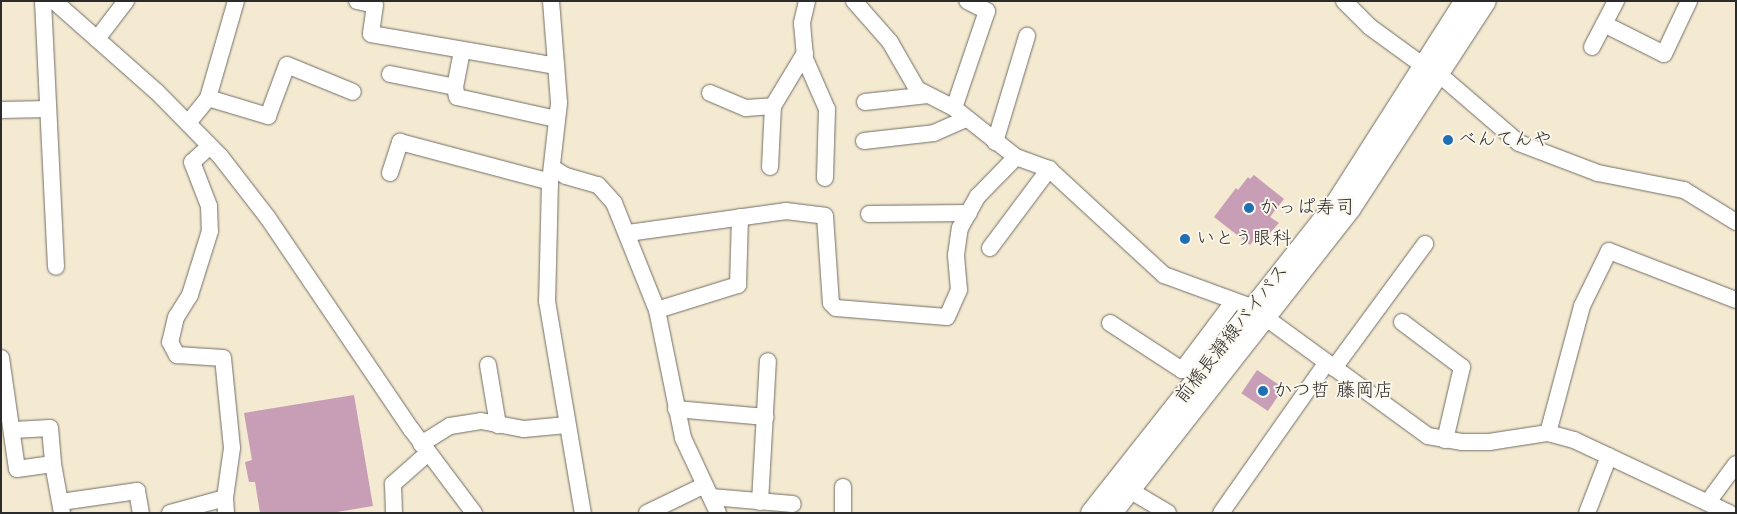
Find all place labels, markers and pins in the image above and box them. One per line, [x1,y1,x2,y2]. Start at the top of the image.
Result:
place label: べんてんや [1458,129,1553,151]
marker: べんてんや [1442,134,1454,146]
place label: かっぱ寿司 [1259,197,1354,219]
marker: かっぱ寿司 [1243,202,1255,214]
place label: いとう眼科 [1196,228,1291,250]
marker: いとう眼科 [1178,232,1192,246]
place label: かつ哲 藤岡店 [1273,380,1393,402]
marker: かつ哲 藤岡店 [1257,385,1269,397]

